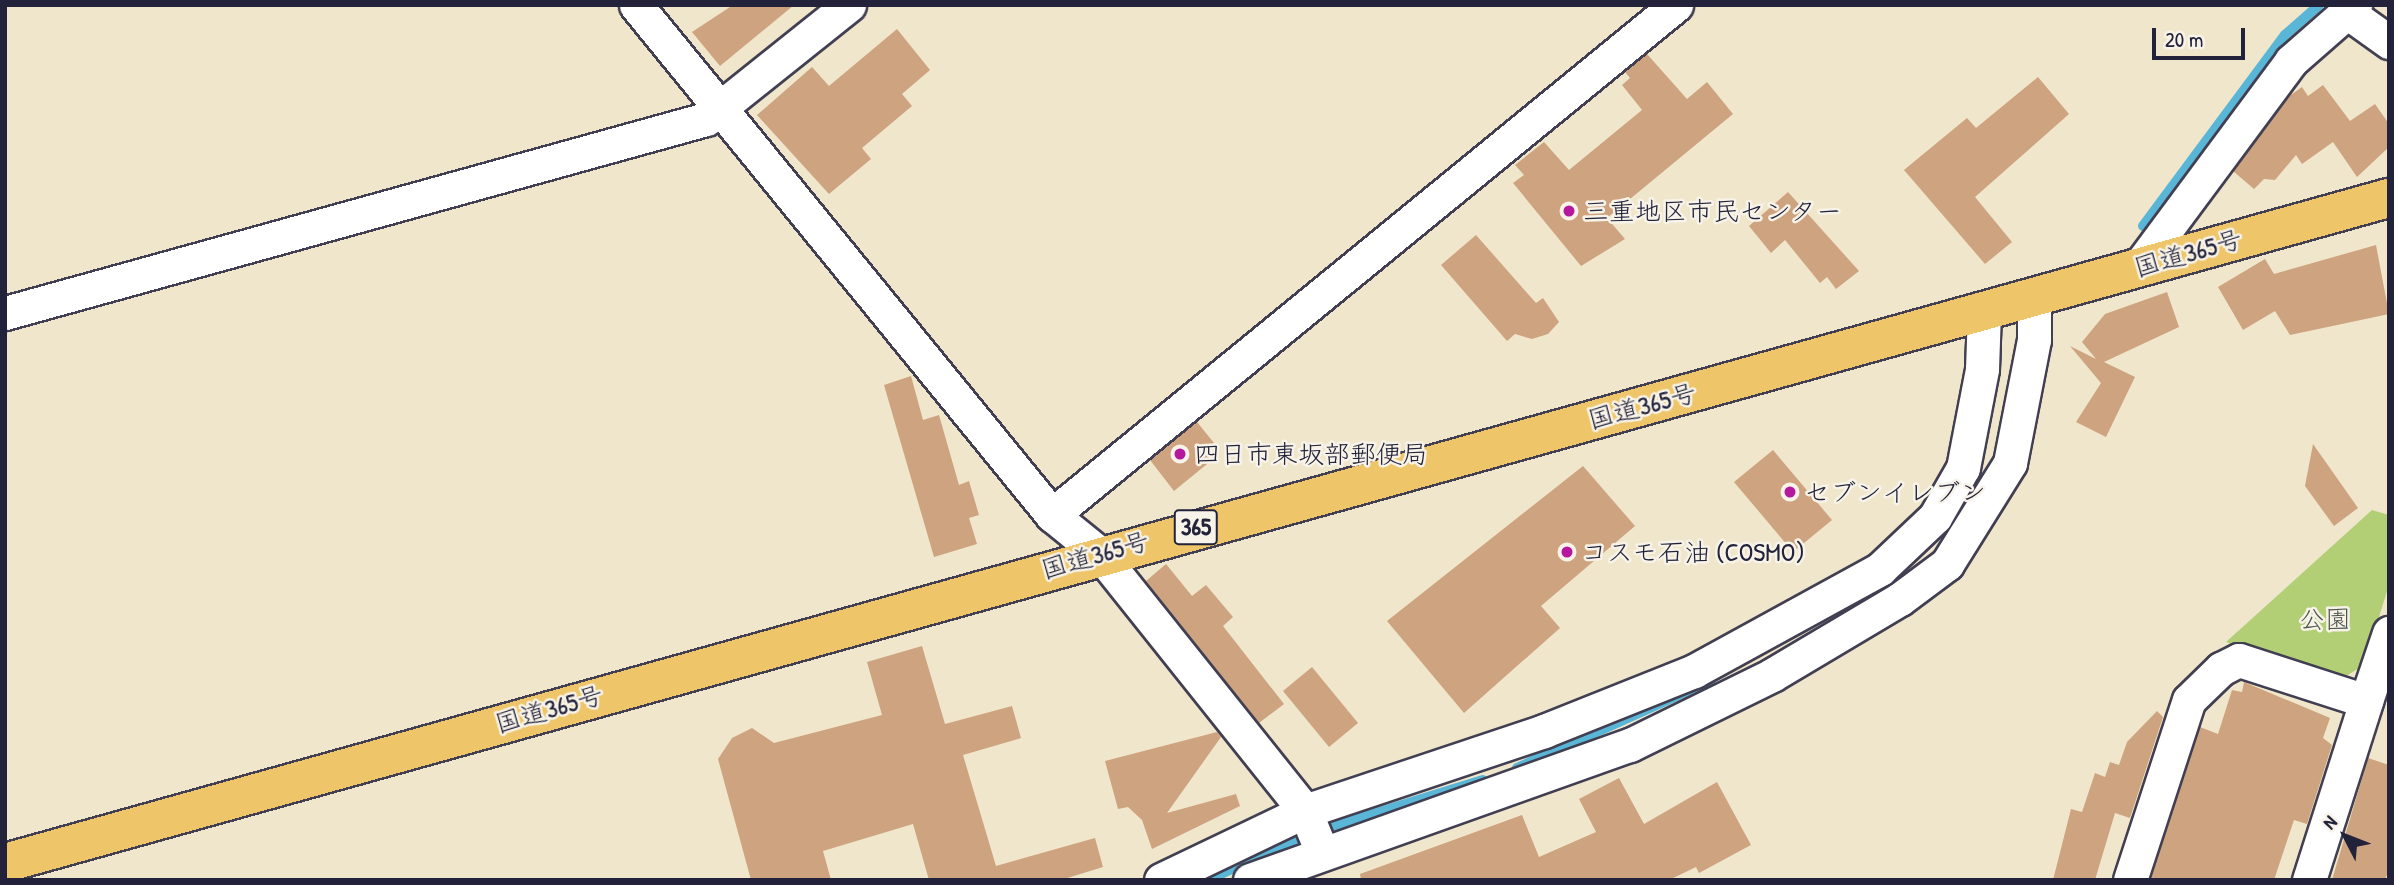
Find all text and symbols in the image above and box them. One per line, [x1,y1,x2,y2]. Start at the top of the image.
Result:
scale bar [2156,14,2249,58]
text: 20 m [2165,25,2203,54]
place label: 三重地区市民センター [1583,195,1843,227]
marker: 三重地区市民センター [1561,203,1577,219]
street label: 国道365号 [2130,223,2246,283]
street label: 国道365号 [1584,377,1700,435]
place label: 四日市東坂部郵便局 [1194,438,1428,470]
marker: 四日市東坂部郵便局 [1172,446,1188,462]
place label: セブンイレブン [1804,476,1986,508]
marker: セブンイレブン [1782,484,1798,500]
road number: 365 [1173,506,1219,548]
street label: 国道365号 [1037,525,1153,585]
place label: コスモ石油 (COSMO) [1581,536,1806,568]
marker: コスモ石油 (COSMO) [1559,544,1575,560]
park label: 公園 [2299,603,2351,635]
street label: 国道365号 [491,679,607,739]
north arrow [2310,801,2380,871]
text: N [2316,809,2342,834]

